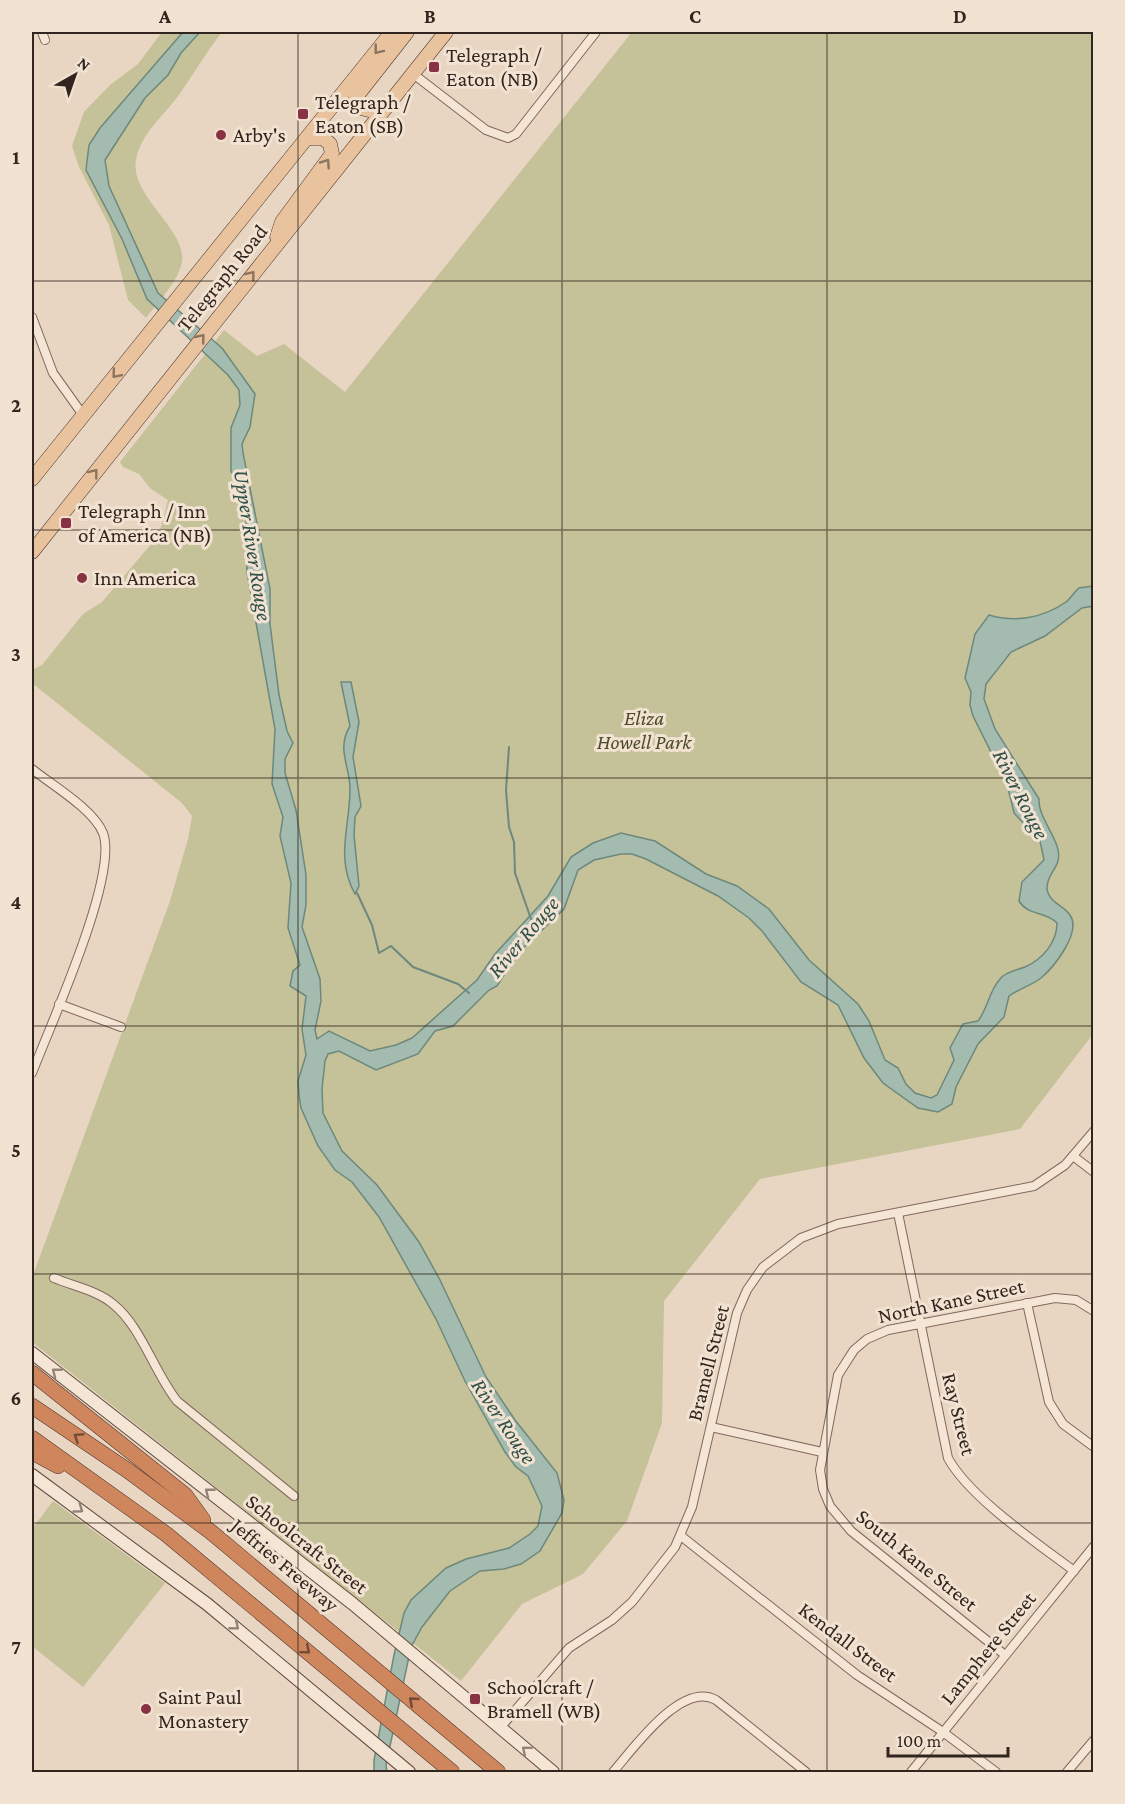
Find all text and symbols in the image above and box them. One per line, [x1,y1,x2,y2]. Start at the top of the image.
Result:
text: A [158,5,172,27]
text: B [424,5,436,27]
text: C [689,5,701,27]
text: D [953,5,967,27]
one-way arrow [374,43,385,54]
place label: Telegraph / Eaton (NB) [446,43,542,91]
north arrow [45,45,105,105]
text: N [75,54,94,74]
marker: Telegraph / Eaton (NB) [427,60,441,74]
place label: Telegraph / Eaton (SB) [315,90,411,138]
marker: Telegraph / Eaton (SB) [296,107,310,121]
place label: Arby's [233,123,286,147]
marker: Arby's [214,128,228,142]
text: 1 [12,146,20,168]
one-way arrow [318,158,329,169]
street label: Telegraph Road [172,220,272,336]
one-way arrow [244,271,255,282]
one-way arrow [194,334,205,345]
one-way arrow [113,367,124,378]
text: 2 [11,394,21,416]
water label: Upper River Rouge [229,468,277,623]
one-way arrow [86,469,97,480]
place label: Telegraph / Inn of America (NB) [78,499,212,547]
marker: Telegraph / Inn of America (NB) [59,516,73,530]
place label: Inn America [94,566,197,590]
marker: Inn America [75,571,89,585]
text: 3 [11,643,21,665]
park label: Eliza Howell Park [597,706,692,754]
water label: River Rouge [988,745,1055,844]
text: 4 [11,891,22,913]
water label: River Rouge [482,891,564,982]
text: 5 [11,1139,21,1161]
street label: North Kane Street [876,1274,1027,1328]
street label: Bramell Street [682,1302,734,1423]
one-way arrow [51,1369,62,1380]
street label: Ray Street [937,1370,981,1459]
water label: River Rouge [466,1374,542,1469]
text: 6 [11,1387,21,1409]
one-way arrow [74,1433,85,1444]
one-way arrow [205,1488,216,1499]
street label: Schoolcraft Street [241,1489,373,1600]
one-way arrow [72,1502,83,1513]
street label: South Kane Street [852,1504,983,1617]
street label: Jeffries Freeway [225,1512,344,1617]
street label: Lamphere Street [935,1586,1041,1709]
street label: Kendall Street [794,1597,903,1687]
one-way arrow [228,1619,239,1630]
text: 7 [11,1636,21,1658]
one-way arrow [299,1642,310,1653]
place label: Schoolcraft / Bramell (WB) [487,1675,601,1723]
place label: Saint Paul Monastery [158,1685,249,1733]
marker: Schoolcraft / Bramell (WB) [468,1692,482,1706]
one-way arrow [409,1697,420,1708]
marker: Saint Paul Monastery [139,1702,153,1716]
scale bar [888,1720,1008,1758]
text: 100 m [897,1731,942,1751]
one-way arrow [522,1746,533,1757]

